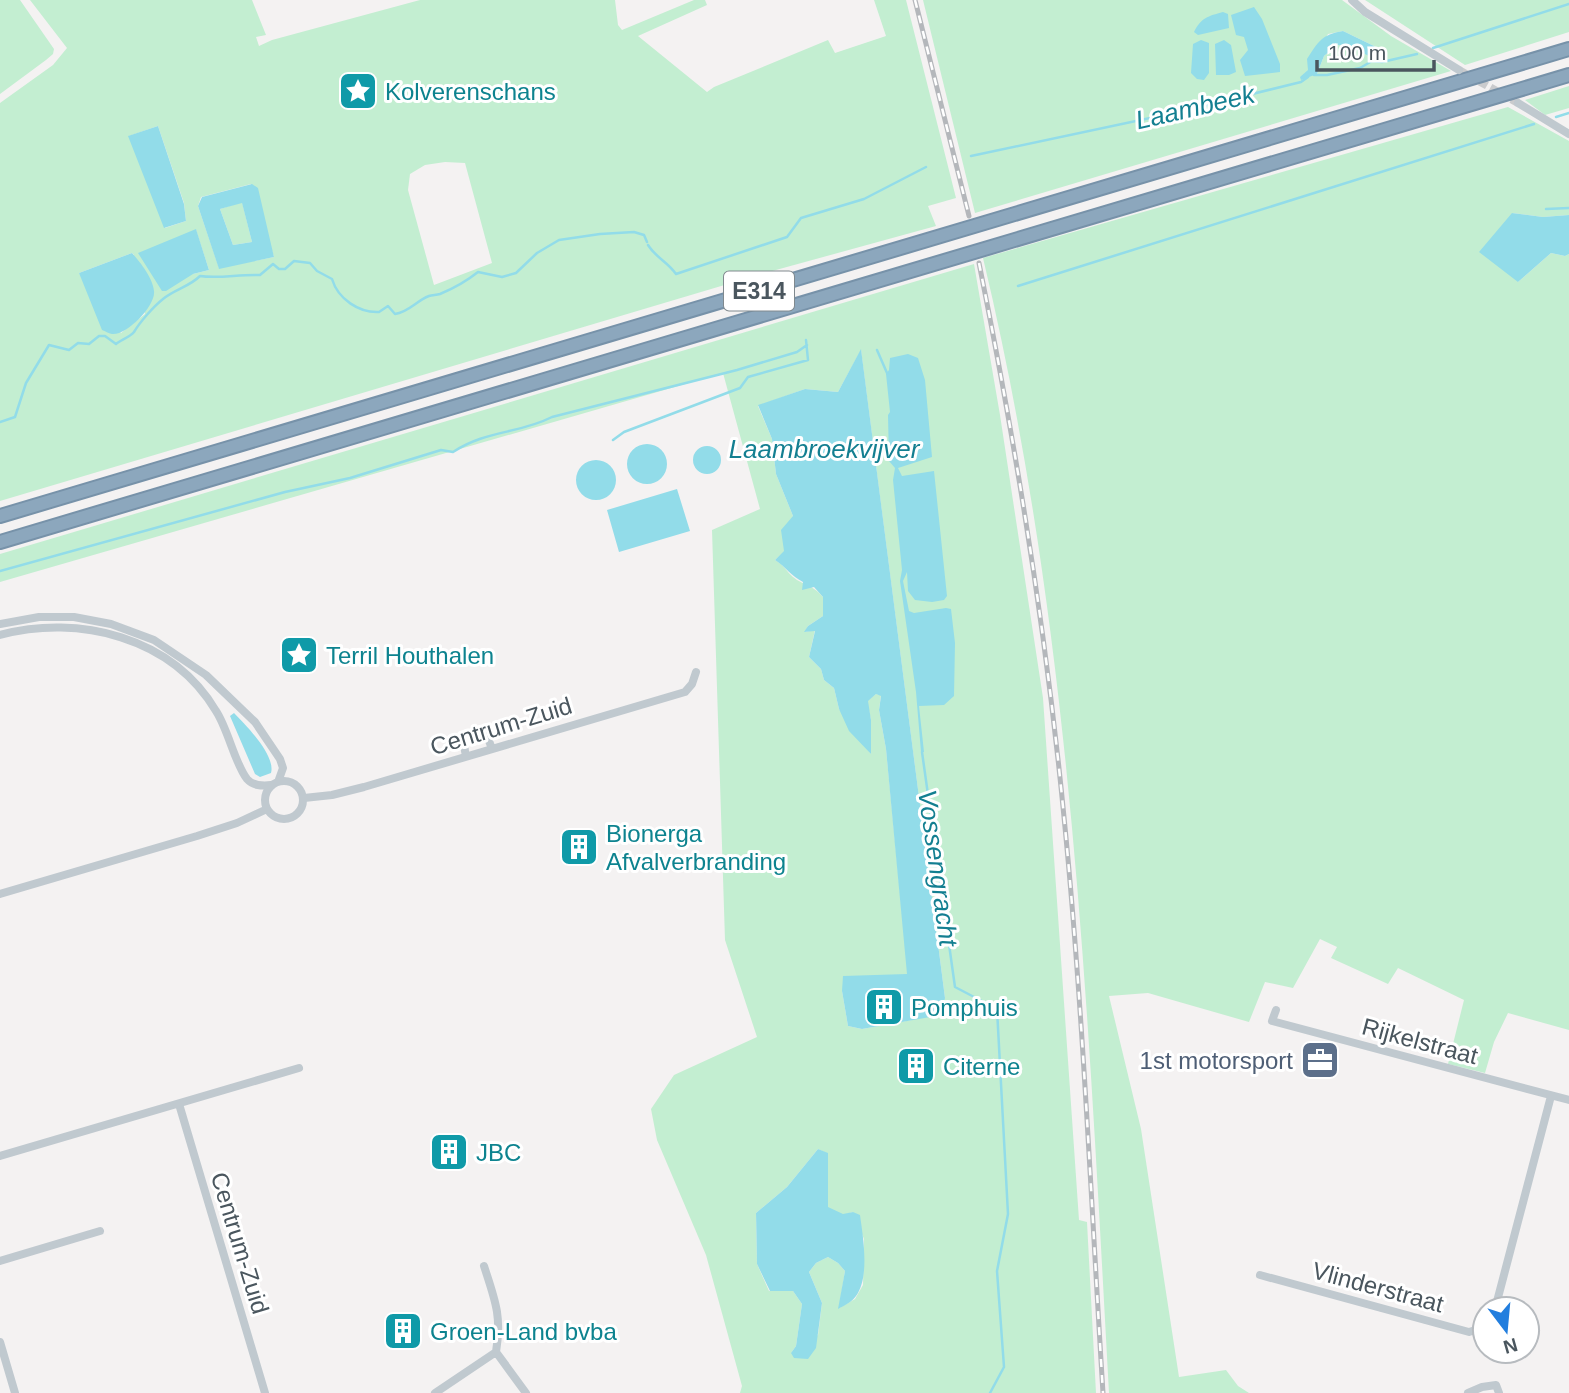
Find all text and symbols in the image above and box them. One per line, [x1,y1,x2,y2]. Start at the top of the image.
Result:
scale bar [1317,28,1434,72]
text: 100 m [1328,41,1386,64]
place icon: Kolverenschans [337,70,379,112]
place label: Kolverenschans [385,78,556,105]
water label: Laambeek [1132,78,1259,135]
road number: E314 [724,272,794,310]
water label: Laambroekvijver [729,434,921,464]
place icon: Terril Houthalen [278,634,320,676]
place label: Terril Houthalen [326,642,494,669]
street label: Centrum-Zuid [427,692,575,760]
water label: Vossengracht [912,788,964,950]
place label: Bionerga Afvalverbranding [606,820,786,875]
building icon: Bionerga Afvalverbranding [558,826,600,868]
building icon: Pomphuis [863,986,905,1028]
place label: Pomphuis [911,994,1018,1021]
street label: Rijkelstraat [1359,1013,1481,1069]
office icon: 1st motorsport [1299,1039,1341,1081]
building icon: Citerne [895,1045,937,1087]
place label: 1st motorsport [1140,1047,1293,1074]
place label: Citerne [943,1053,1020,1080]
building icon: JBC [428,1131,470,1173]
place label: JBC [476,1139,521,1166]
street label: Centrum-Zuid [206,1169,274,1317]
street label: Vlinderstraat [1309,1257,1447,1318]
north arrow [1471,1295,1541,1365]
building icon: Groen-Land bvba [382,1310,424,1352]
place label: Groen-Land bvba [430,1318,617,1345]
text: N [1501,1334,1520,1358]

